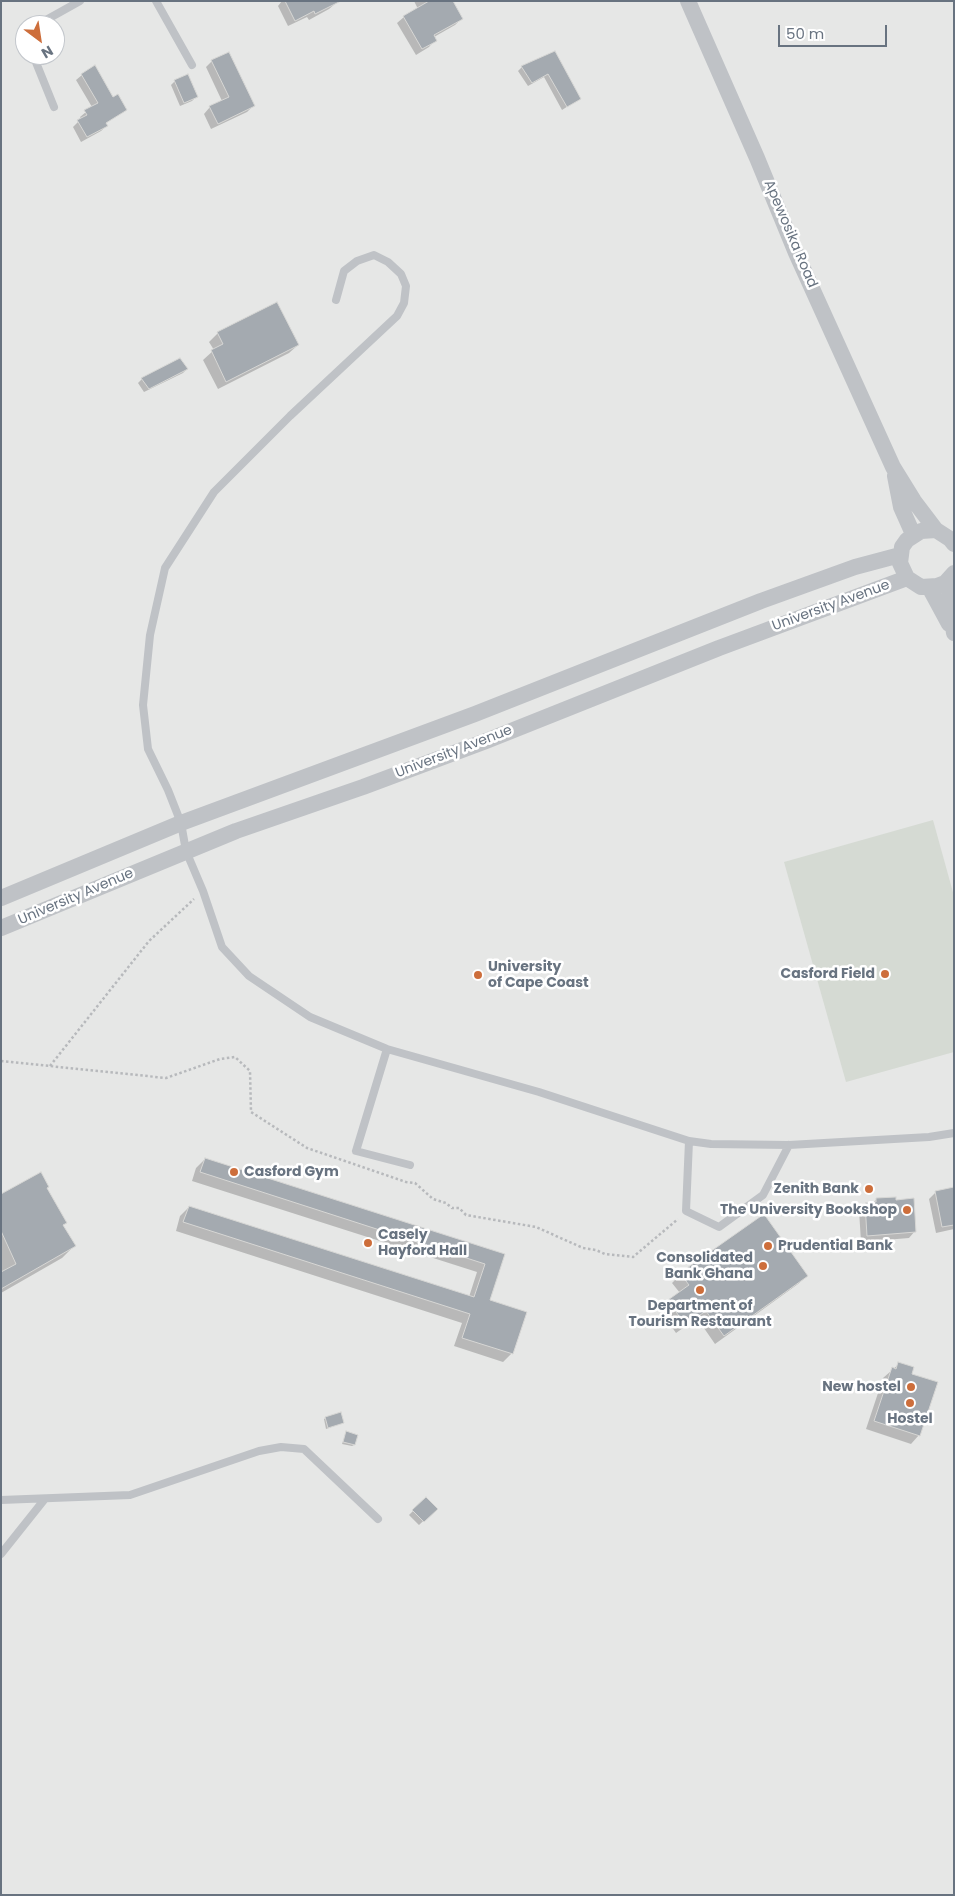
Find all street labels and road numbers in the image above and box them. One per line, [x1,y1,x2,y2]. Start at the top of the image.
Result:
street label: Apewosika Road [760,178,820,290]
street label: University Avenue [770,577,892,635]
street label: University Avenue [393,722,515,782]
street label: University Avenue [16,865,136,929]

